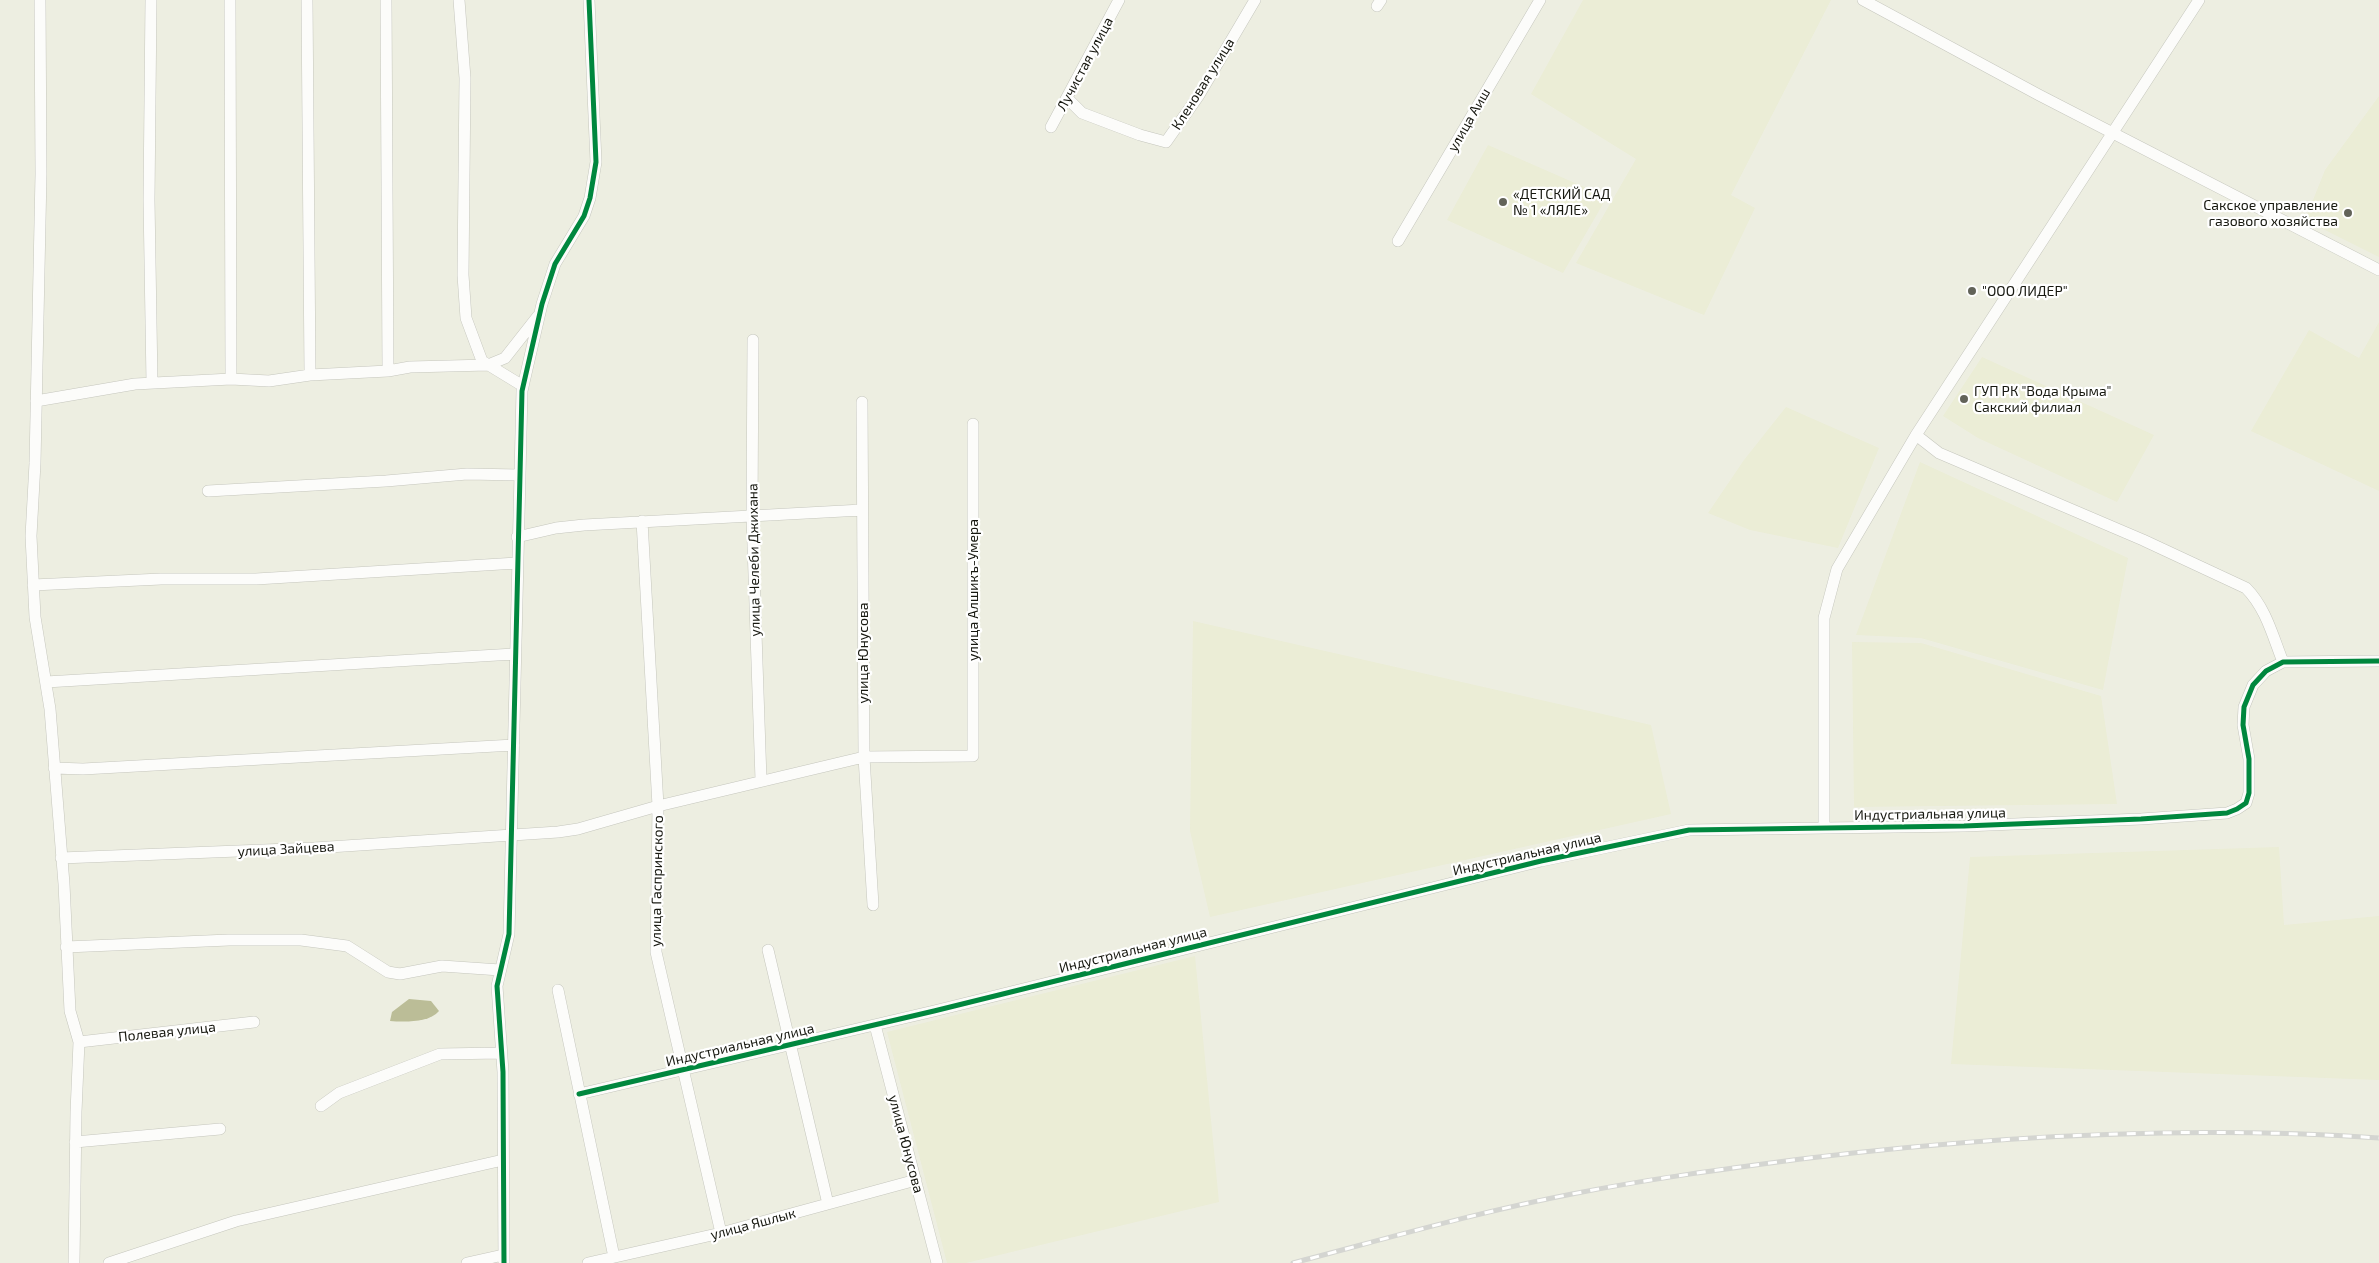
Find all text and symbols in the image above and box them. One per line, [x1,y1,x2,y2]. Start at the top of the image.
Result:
street label: Лучистая улица [1053,14,1117,114]
street label: Кленовая улица [1168,35,1238,133]
street label: улица Аиш [1444,85,1494,155]
place label: «ДЕТСКИЙ САД № 1 «ЛЯЛЕ» [1513,186,1611,218]
marker: «ДЕТСКИЙ САД № 1 «ЛЯЛЕ» [1497,196,1509,208]
place label: Сакское управление газового хозяйства [2203,197,2338,230]
marker: Сакское управление газового хозяйства [2342,207,2354,219]
place label: "ООО ЛИДЕР" [1982,283,2068,299]
marker: "ООО ЛИДЕР" [1966,285,1978,297]
place label: ГУП РК "Вода Крыма" Сакский филиал [1974,383,2112,416]
marker: ГУП РК "Вода Крыма" Сакский филиал [1958,393,1970,405]
street label: улица Челеби Джихана [744,483,764,637]
street label: улица Алшикъ-Умера [965,519,981,661]
street label: улица Юнусова [855,603,871,703]
street label: Индустриальная улица [1854,804,2006,824]
street label: улица Гаспринского [647,815,667,947]
street label: Индустриальная улица [1451,829,1603,879]
street label: улица Зайцева [237,838,335,860]
street label: Индустриальная улица [1057,923,1209,977]
street label: Полевая улица [117,1019,217,1045]
street label: Индустриальная улица [664,1020,816,1070]
street label: улица Юнусова [885,1093,927,1195]
street label: улица Яшлык [709,1205,797,1243]

